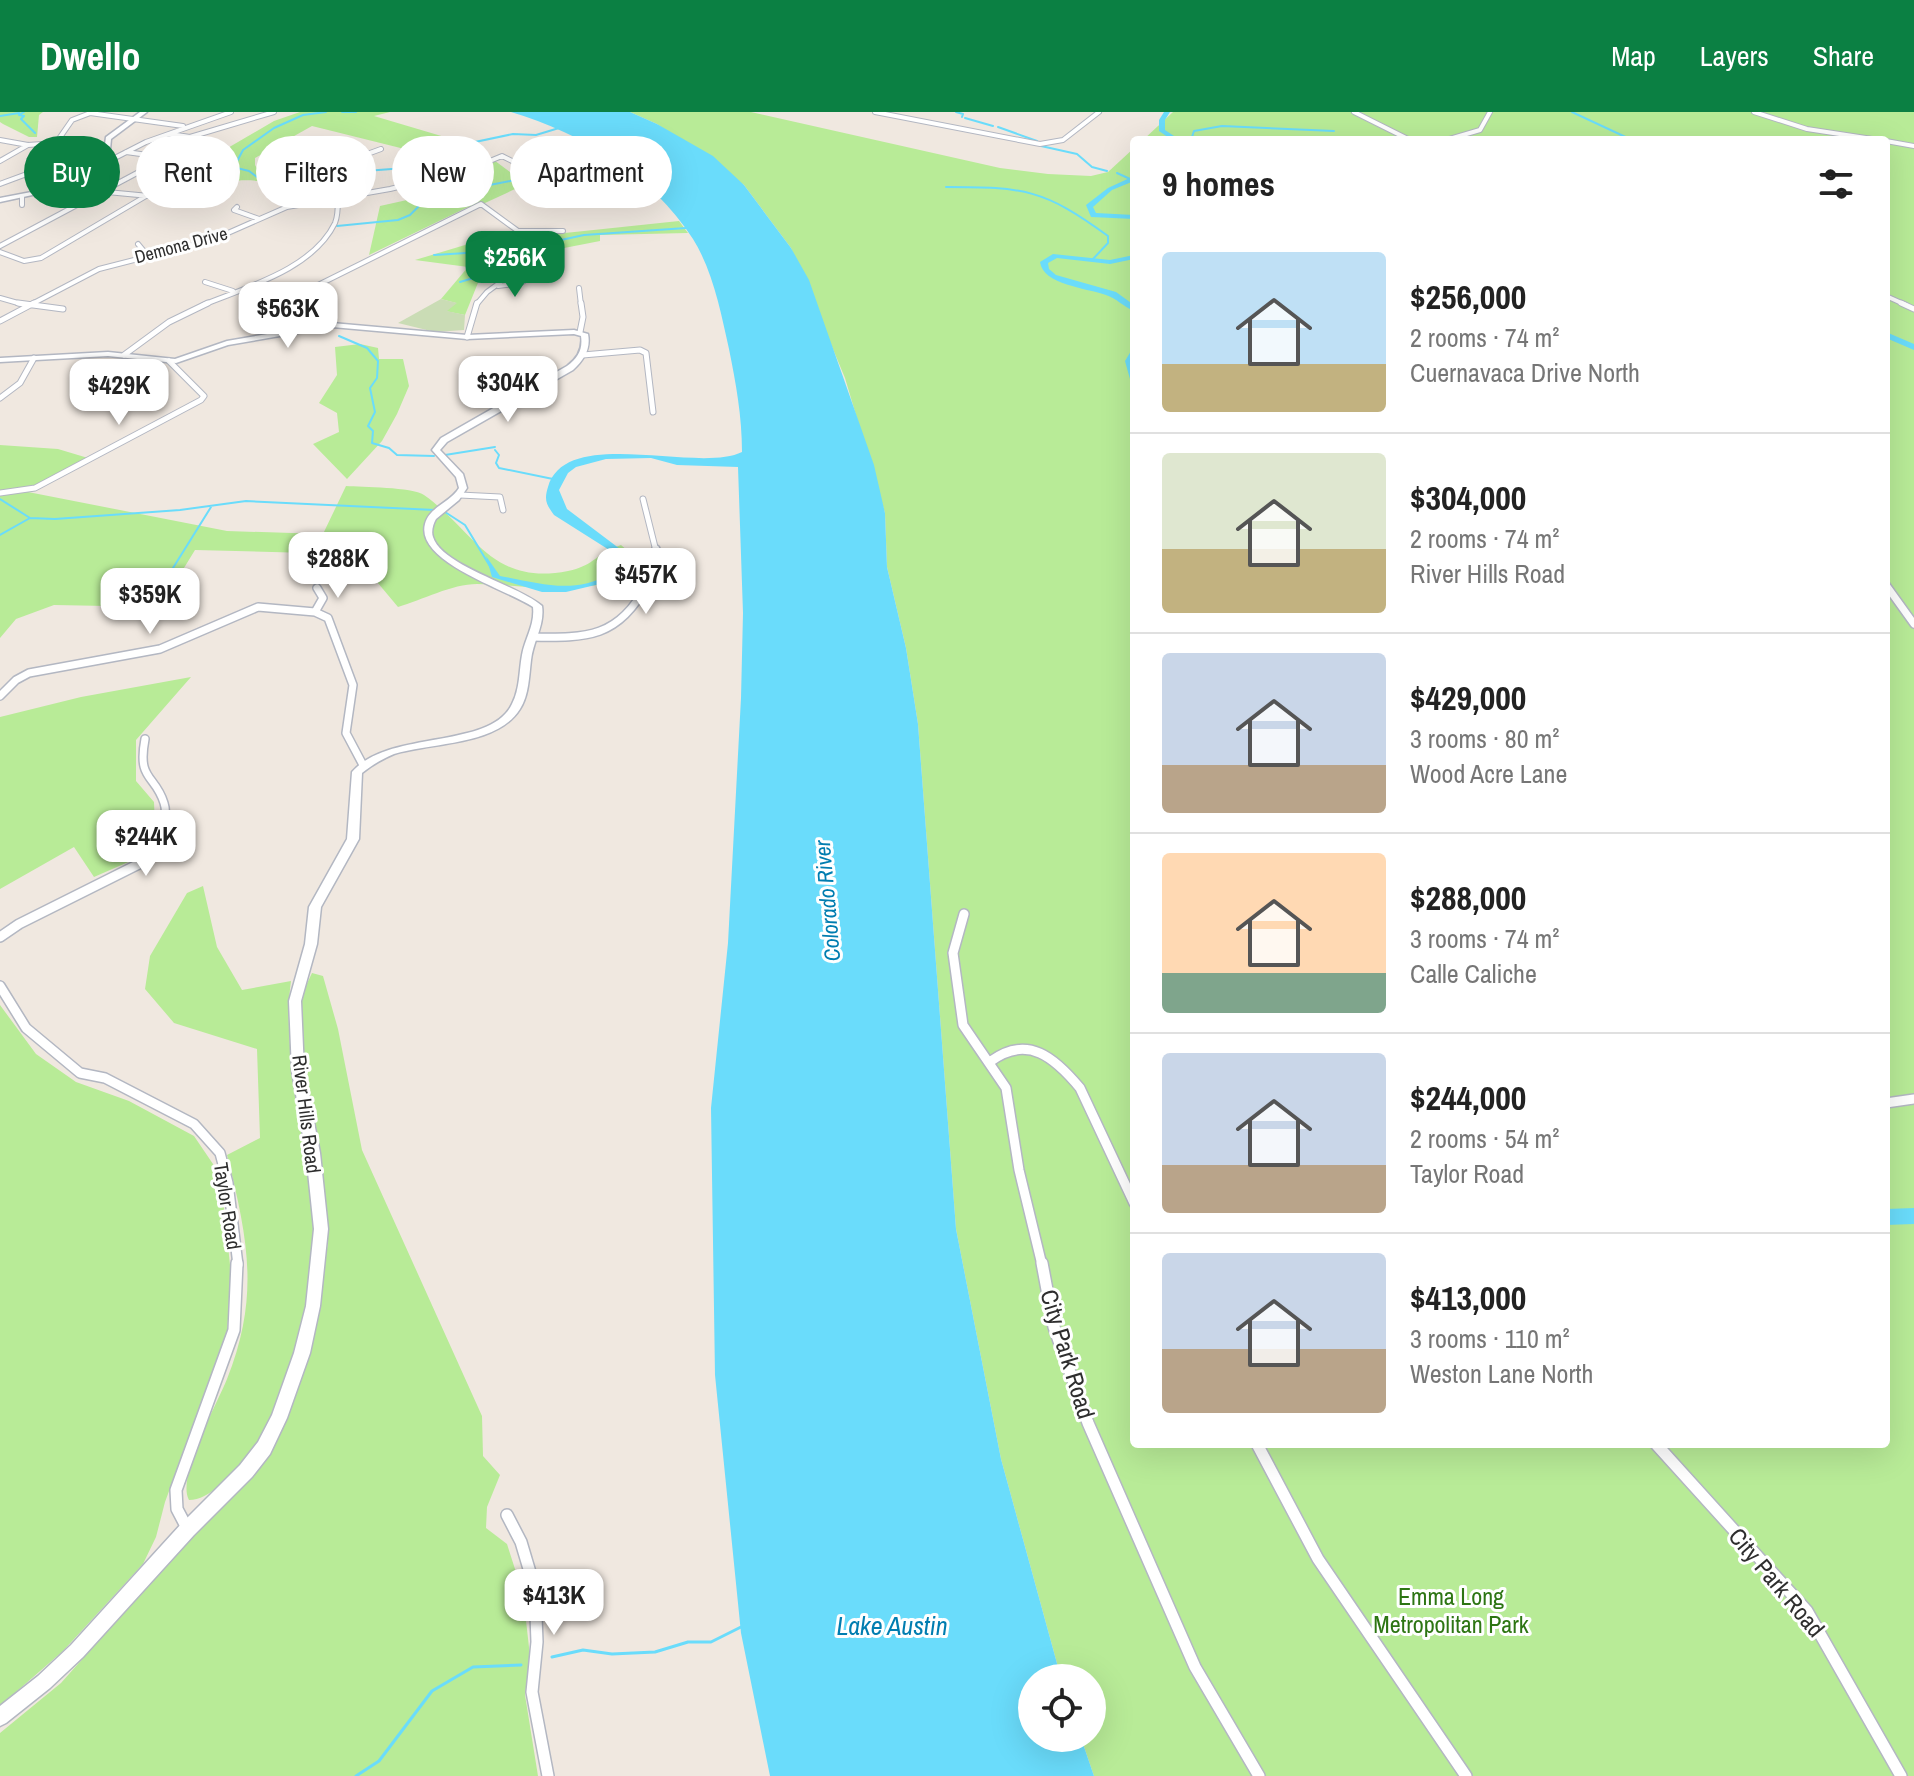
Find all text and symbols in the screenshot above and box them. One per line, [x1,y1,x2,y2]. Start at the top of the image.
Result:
text: Dwello [40,31,140,82]
text: Map [1611,37,1656,75]
text: Layers [1700,37,1769,75]
text: Share [1813,37,1874,75]
chip: Buy [24,136,120,208]
chip: Rent [136,136,240,208]
chip: Filters [256,136,376,208]
chip: New [392,136,494,208]
chip: Apartment [510,136,672,208]
text: 9 homes [1162,161,1275,207]
icon: filters [1814,162,1858,206]
street label: Demona Drive [132,221,230,269]
pin: $256K [459,231,571,299]
text: $256K [484,239,546,274]
text: $256,000 [1410,274,1526,320]
pin: $563K [232,282,344,350]
icon: home [1226,284,1322,380]
text: $563K [257,290,319,325]
text: 2 rooms · 74 m² [1410,320,1559,355]
text: Cuernavaca Drive North [1410,355,1640,390]
pin: $304K [452,356,564,424]
pin: $429K [63,359,175,427]
text: $304K [477,364,539,399]
text: $429K [88,367,150,402]
text: $304,000 [1410,475,1526,521]
icon: home [1226,485,1322,581]
text: 2 rooms · 74 m² [1410,521,1559,556]
pin: $288K [282,532,394,600]
text: $288K [307,540,369,575]
pin: $457K [590,548,702,616]
text: $457K [615,556,677,591]
text: River Hills Road [1410,556,1565,591]
pin: $359K [94,568,206,636]
text: $359K [119,576,181,611]
text: $429,000 [1410,675,1526,721]
icon: home [1226,685,1322,781]
text: 3 rooms · 80 m² [1410,721,1559,756]
text: Wood Acre Lane [1410,756,1567,791]
pin: $244K [90,810,202,878]
text: $244K [115,818,177,853]
water label: Colorado River [807,838,847,963]
text: $288,000 [1410,875,1526,921]
icon: home [1226,885,1322,981]
text: 3 rooms · 74 m² [1410,921,1559,956]
text: Calle Caliche [1410,956,1537,991]
street label: River Hills Road [286,1053,328,1175]
text: $244,000 [1410,1075,1526,1121]
icon: home [1226,1085,1322,1181]
text: 2 rooms · 54 m² [1410,1121,1559,1156]
text: Taylor Road [1410,1156,1524,1191]
street label: Taylor Road [208,1161,248,1251]
text: $413,000 [1410,1275,1526,1321]
icon: home [1226,1285,1322,1381]
street label: City Park Road [1033,1286,1103,1422]
text: 3 rooms · 110 m² [1410,1321,1570,1356]
text: Weston Lane North [1410,1356,1593,1391]
street label: City Park Road [1722,1521,1832,1643]
pin: $413K [498,1569,610,1637]
text: $413K [523,1577,585,1612]
park label: Emma Long Metropolitan Park [1373,1580,1529,1640]
water label: Lake Austin [836,1608,948,1643]
map controls [1018,1664,1106,1752]
button: locate [1018,1664,1106,1752]

